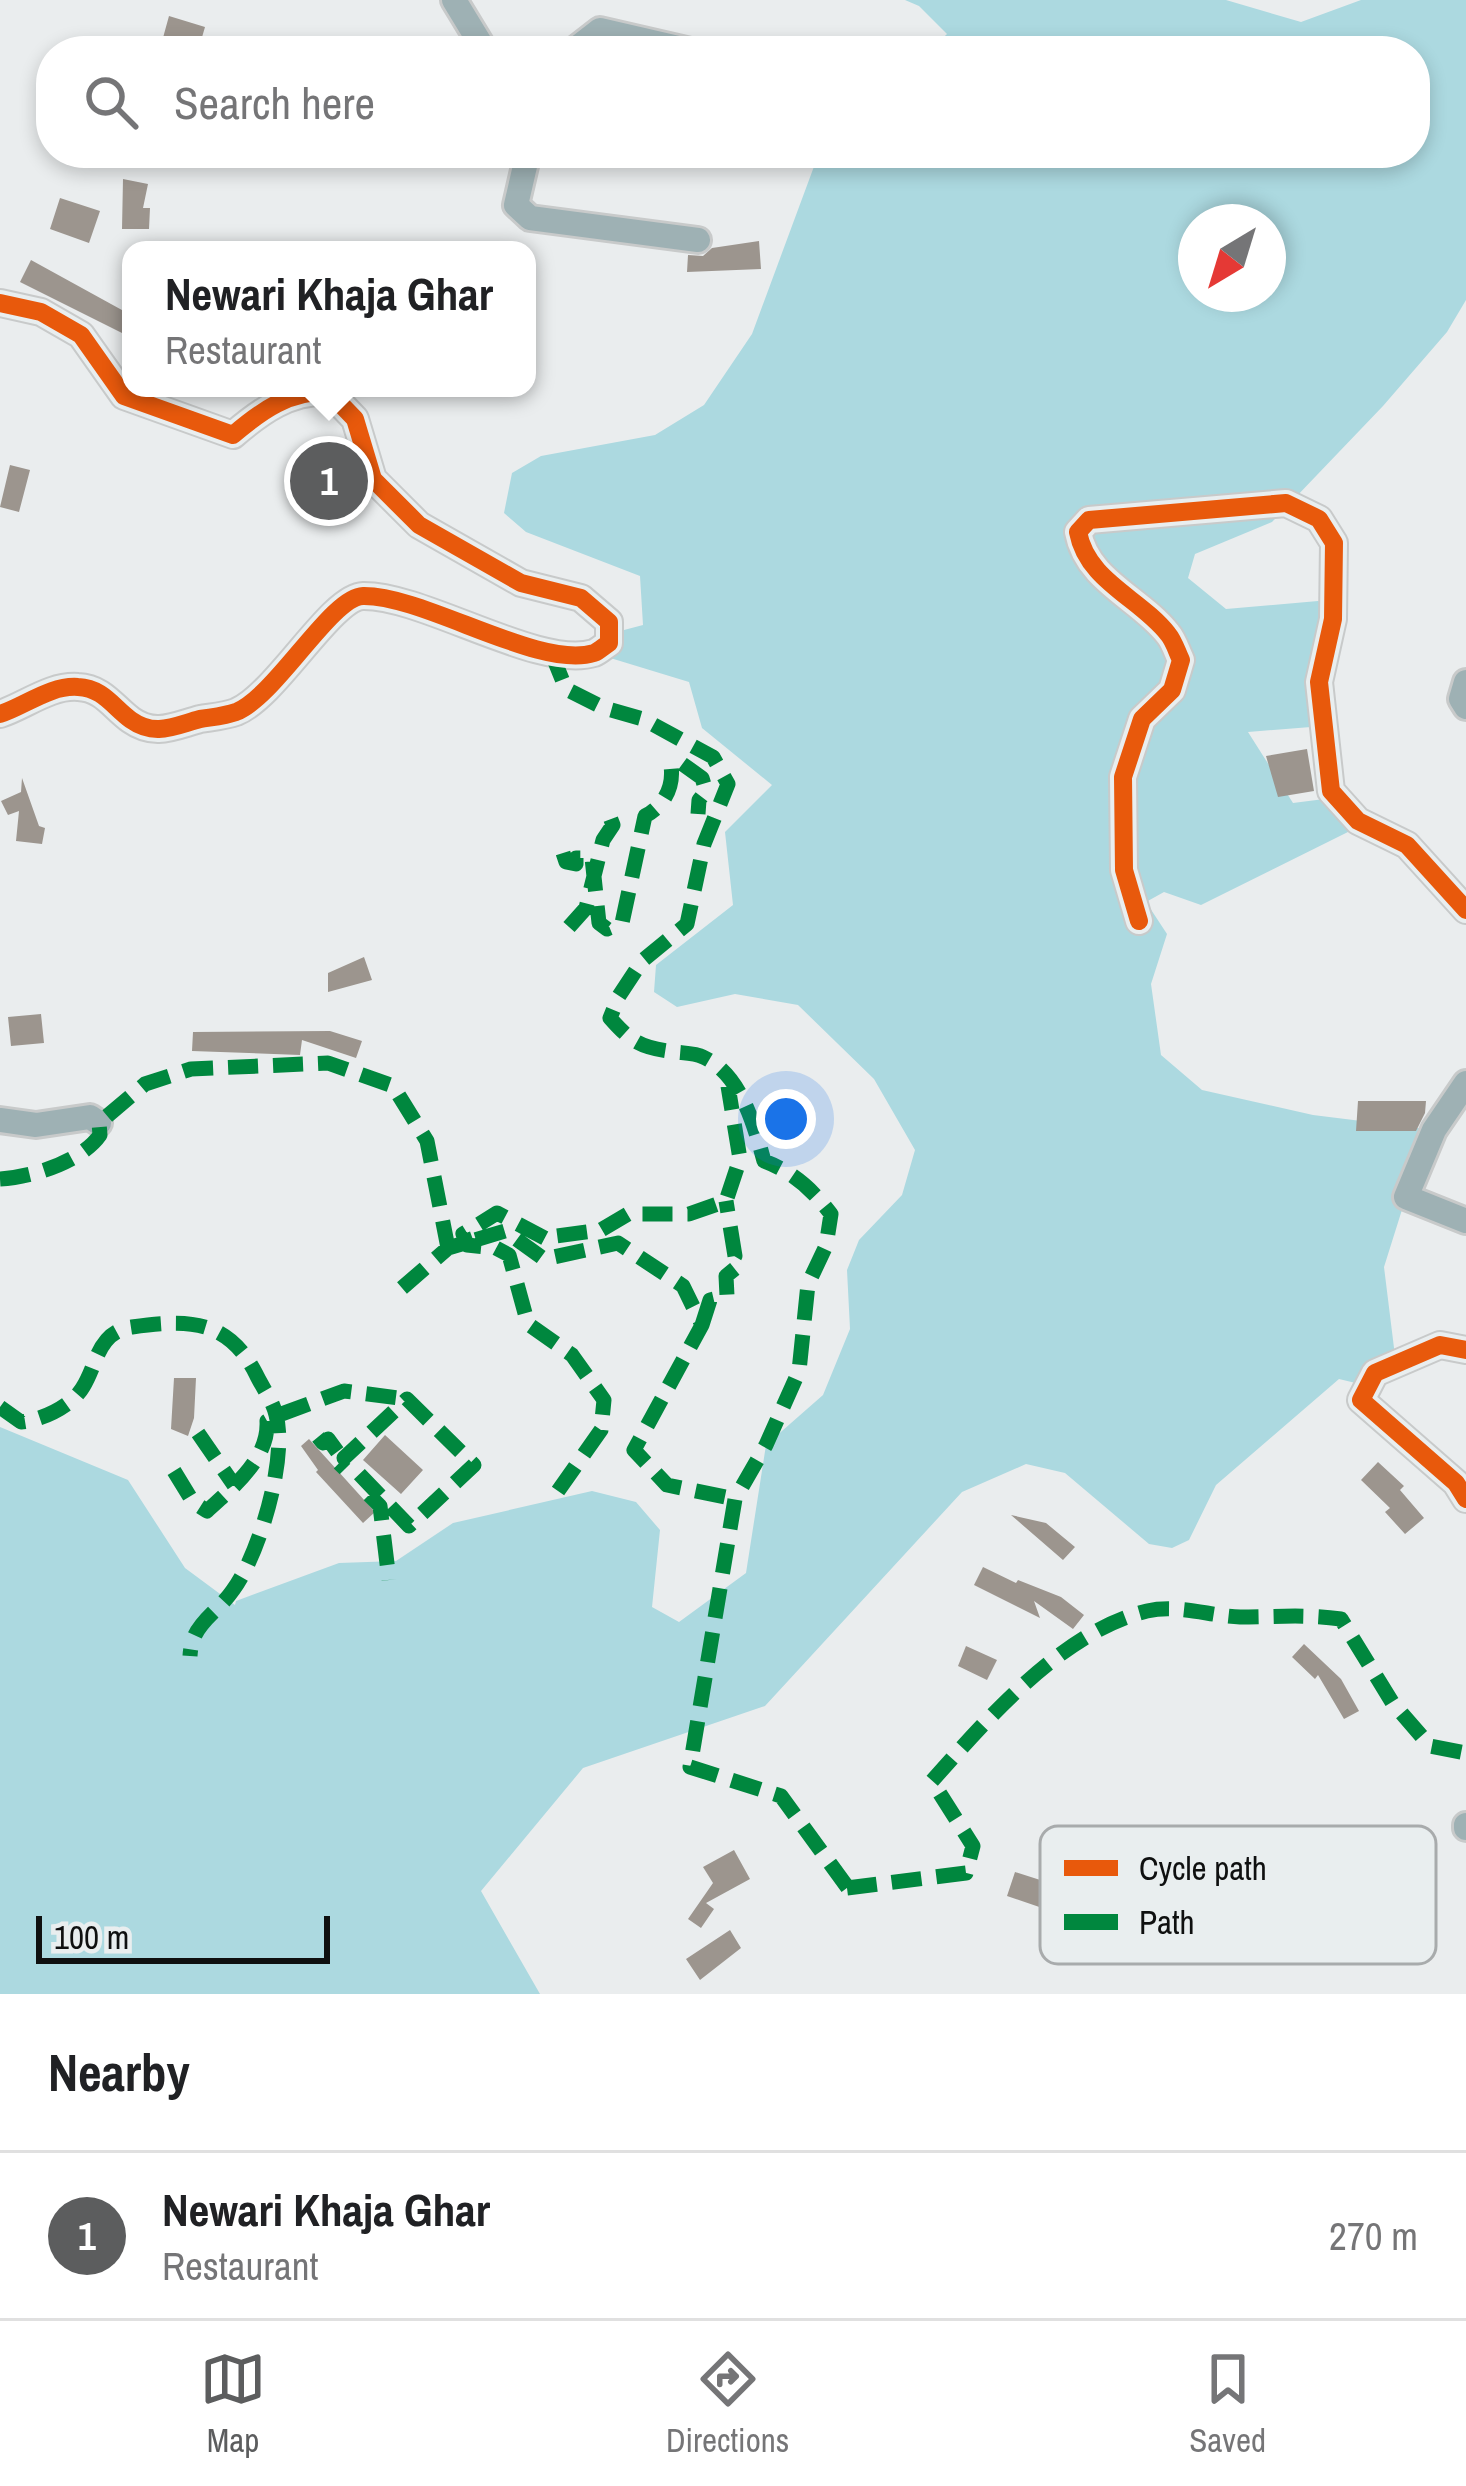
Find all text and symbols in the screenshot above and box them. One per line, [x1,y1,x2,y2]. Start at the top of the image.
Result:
search box [36,36,1430,168]
icon: search [78,69,144,135]
text: Search here [174,72,375,133]
north arrow [1178,204,1286,312]
popup [122,241,536,397]
text: Newari Khaja Ghar [165,263,493,324]
text: Restaurant [165,324,321,376]
pin: 1 [290,436,368,526]
your location [756,1089,816,1149]
legend [1040,1826,1436,1964]
text: Cycle path [1139,1846,1267,1890]
text: Path [1139,1900,1195,1944]
scale bar [36,1910,330,1963]
text: 100 m [54,1915,129,1959]
text: Nearby [48,2038,190,2107]
text: Newari Khaja Ghar [162,2179,490,2240]
text: 1 [78,2210,96,2262]
text: 270 m [1329,2210,1418,2262]
text: Restaurant [162,2240,318,2292]
tab: Map [200,2346,266,2462]
tab: Directions [666,2346,789,2462]
tab: Saved [1189,2346,1266,2462]

